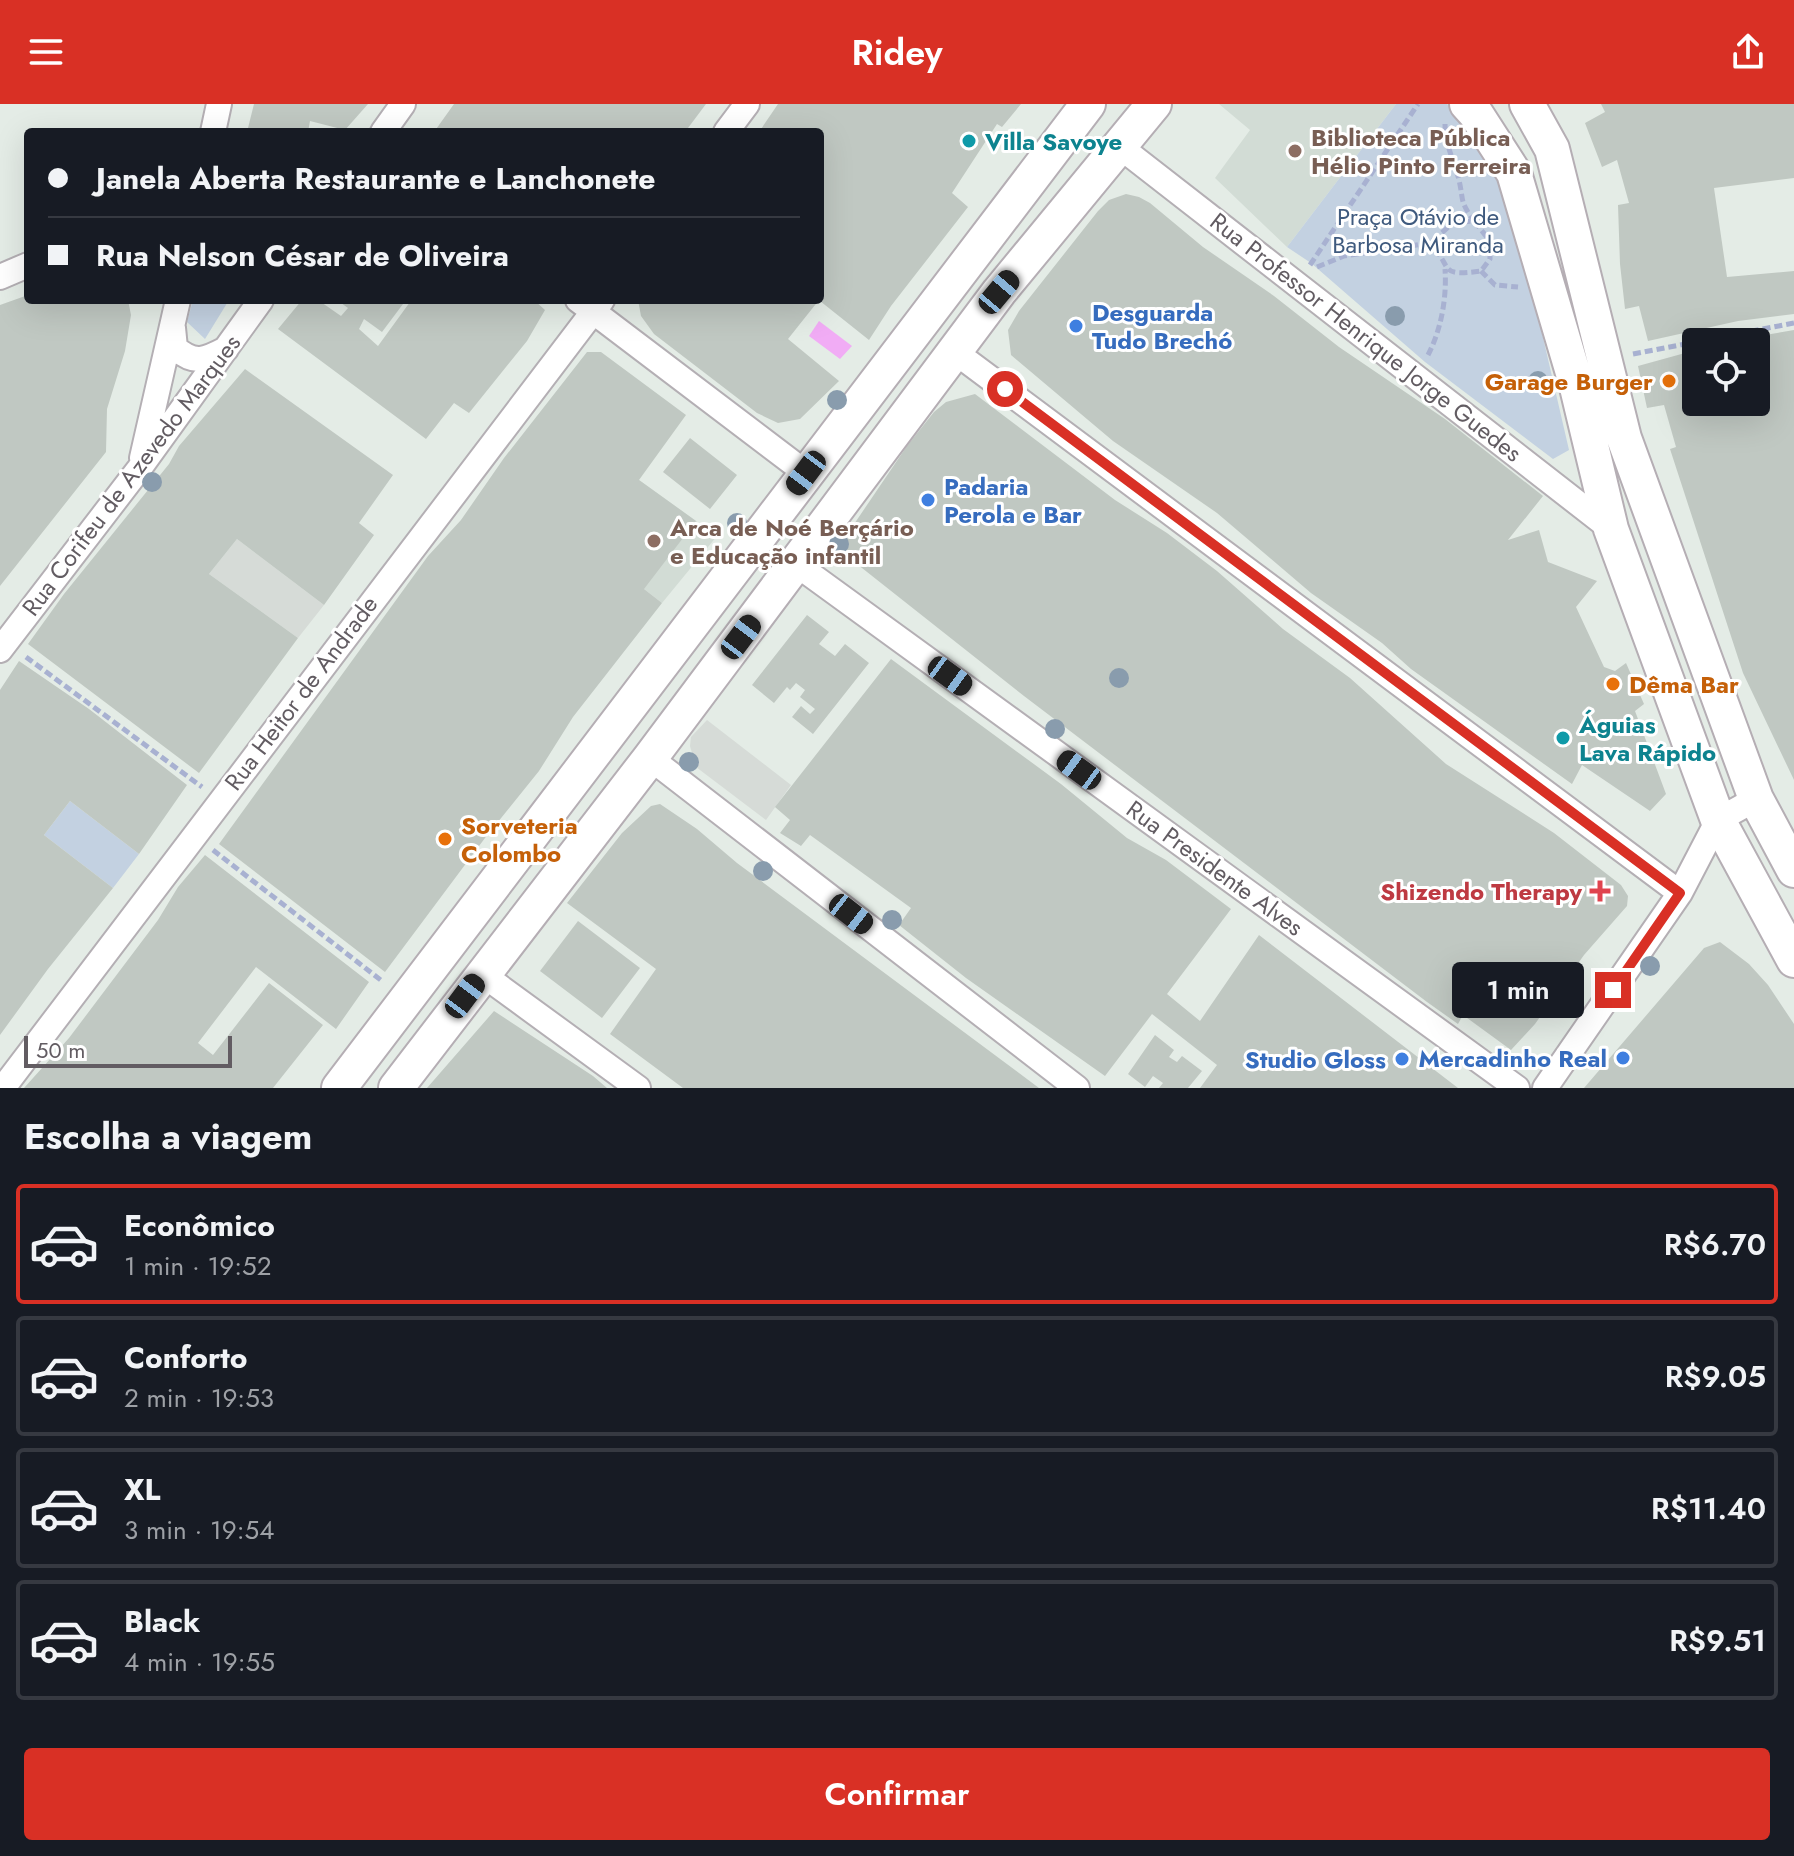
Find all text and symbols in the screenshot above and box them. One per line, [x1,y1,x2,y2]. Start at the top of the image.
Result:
text: Ridey [851,26,943,78]
icon: menu [24,30,68,74]
icon: share [1726,30,1770,74]
place label: Biblioteca Pública Hélio Pinto Ferreira [1311,120,1531,183]
place label: Villa Savoye [984,124,1122,159]
marker: Villa Savoye [960,132,978,150]
marker: Biblioteca Pública Hélio Pinto Ferreira [1286,142,1304,160]
text: Janela Aberta Restaurante e Lanchonete [96,157,656,200]
park label: Praça Otávio de Barbosa Miranda [1332,199,1504,262]
street label: Rua Professor Henrique Jorge Guedes [1203,204,1529,470]
text: Rua Nelson César de Oliveira [96,234,509,277]
car [974,266,1024,318]
place label: Desguarda Tudo Brechó [1092,295,1232,358]
marker: Desguarda Tudo Brechó [1067,317,1085,335]
street label: Rua Corifeu de Azevedo Marques [13,327,249,623]
map controls [1682,328,1770,416]
button: locate [1682,328,1770,416]
place label: Garage Burger [1485,364,1653,399]
route start [987,371,1023,407]
marker: Garage Burger [1660,372,1678,390]
car [782,447,830,499]
place label: Padaria Perola e Bar [944,469,1082,532]
marker: Padaria Perola e Bar [919,491,937,509]
place label: Arca de Noé Berçário e Educação infantil [669,510,914,573]
marker: Arca de Noé Berçário e Educação infantil [645,532,663,550]
street label: Rua Heitor de Andrade [216,588,386,798]
car [717,611,765,663]
car [924,652,976,700]
place label: Dêma Bar [1629,667,1739,702]
marker: Dêma Bar [1604,675,1622,693]
place label: Águias Lava Rápido [1578,707,1716,770]
marker: Águias Lava Rápido [1554,729,1572,747]
car [1053,746,1105,794]
street label: Rua Presidente Alves [1119,792,1311,944]
place label: Sorveteria Colombo [461,808,578,871]
marker: Sorveteria Colombo [436,830,454,848]
place label: Shizendo Therapy [1380,874,1582,909]
marker: Shizendo Therapy [1589,880,1611,902]
car [825,890,877,938]
callout: 1 min [1453,962,1585,1018]
car [441,970,489,1022]
text: 1 min [1486,971,1550,1009]
route end [1595,972,1631,1008]
scale bar [24,1032,232,1068]
text: 50 m [36,1034,85,1066]
place label: Mercadinho Real [1419,1041,1607,1076]
place label: Studio Gloss [1245,1042,1386,1077]
marker: Mercadinho Real [1614,1049,1632,1067]
marker: Studio Gloss [1393,1050,1411,1068]
text: Escolha a viagem [24,1110,312,1162]
text: Econômico [124,1204,275,1247]
icon: car [28,1208,100,1280]
text: R$6.70 [1664,1223,1766,1266]
text: 1 min · 19:52 [124,1247,272,1285]
text: Conforto [124,1336,248,1379]
icon: car [28,1340,100,1412]
text: R$9.05 [1665,1355,1766,1398]
text: 2 min · 19:53 [124,1379,274,1417]
text: XL [124,1468,160,1511]
icon: car [28,1472,100,1544]
text: R$11.40 [1651,1487,1766,1530]
text: 3 min · 19:54 [124,1511,274,1549]
text: Black [124,1600,200,1643]
icon: car [28,1604,100,1676]
text: R$9.51 [1669,1619,1766,1662]
text: 4 min · 19:55 [124,1643,275,1681]
button: Confirmar [24,1748,1770,1840]

